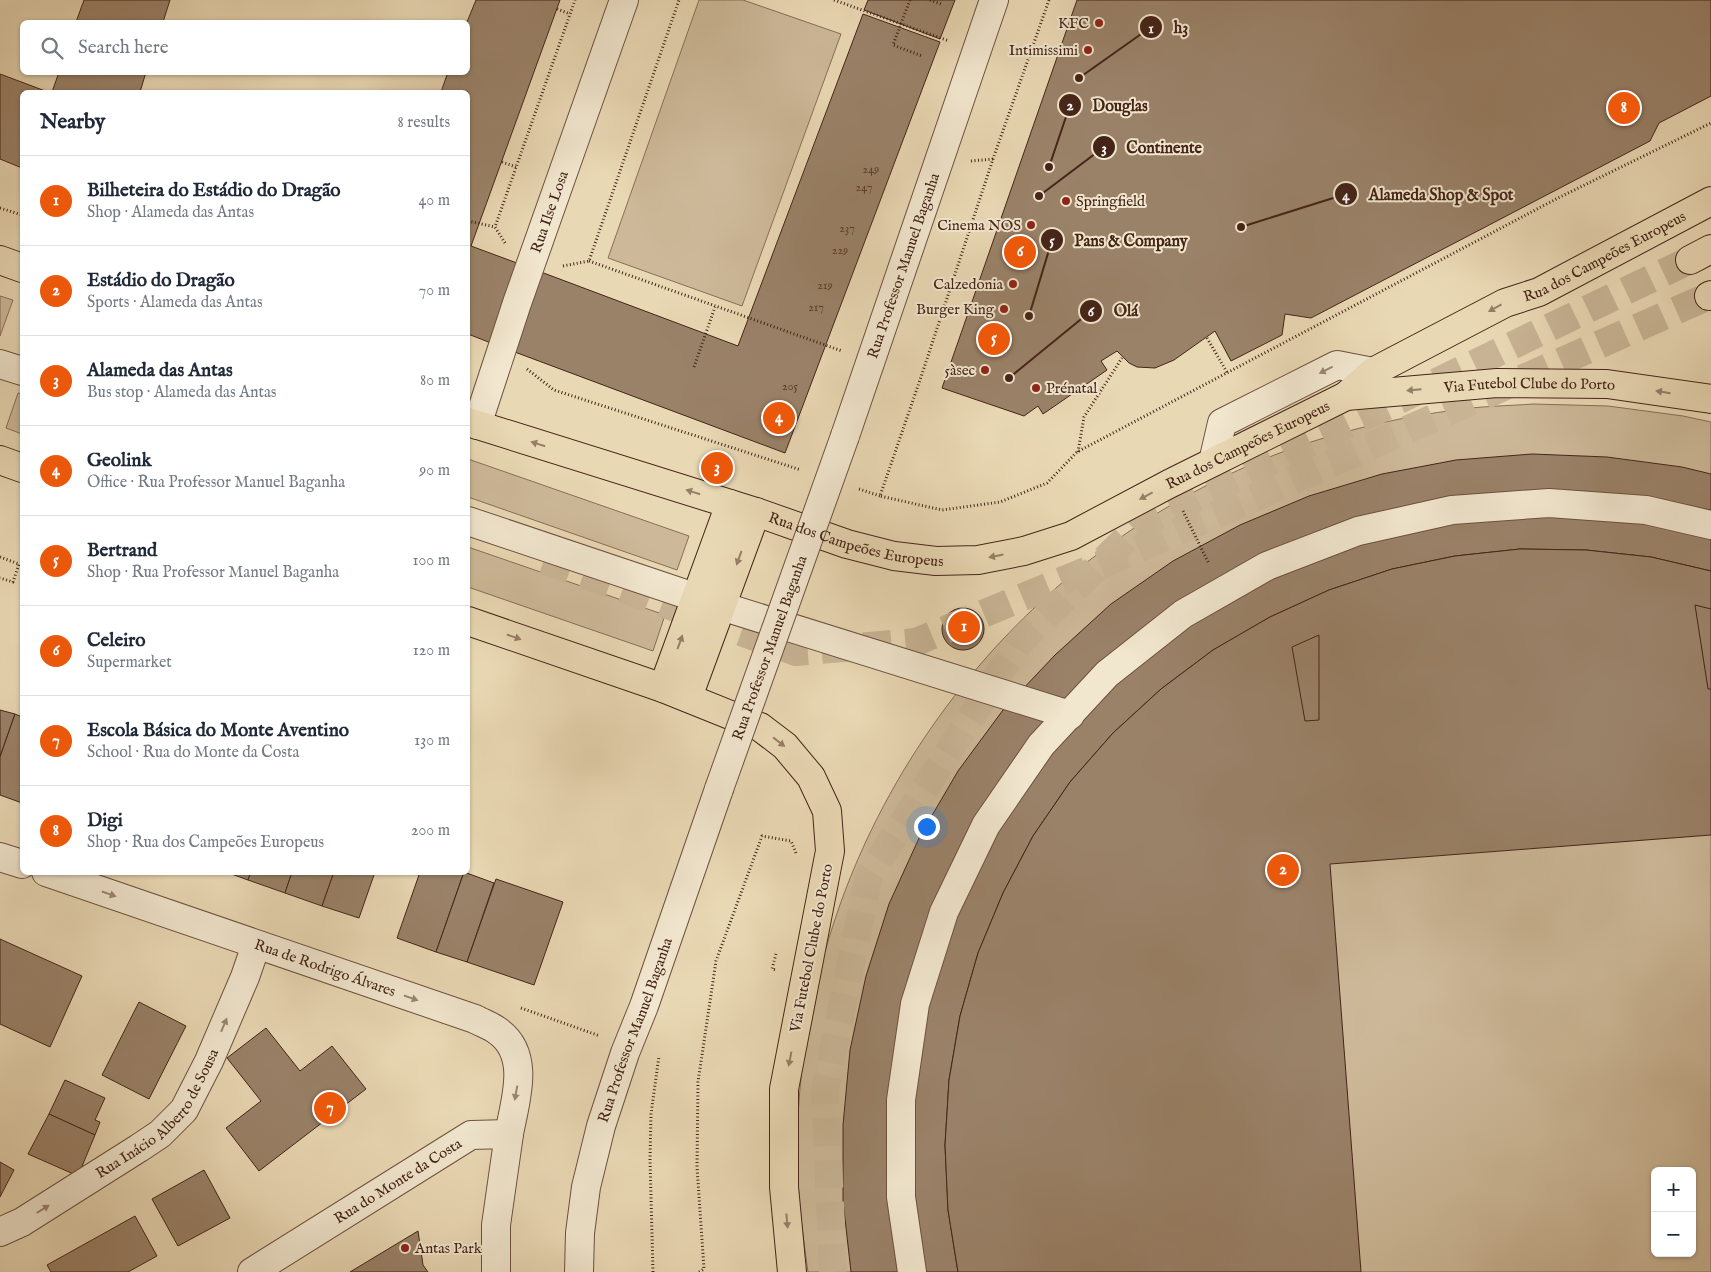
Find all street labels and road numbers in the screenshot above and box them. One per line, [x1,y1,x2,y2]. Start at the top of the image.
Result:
street label: Rua Ilse Losa [526,168,573,256]
street label: Rua Professor Manuel Baganha [863,170,944,361]
street label: Rua dos Campeões Europeus [1521,207,1689,306]
street label: Via Futebol Clube do Porto [1442,374,1616,398]
street label: Rua dos Campeões Europeus [1163,397,1333,494]
street label: Rua dos Campeões Europeus [766,508,944,571]
street label: Rua Professor Manuel Baganha [728,552,812,743]
street label: Via Futebol Clube do Porto [786,862,837,1035]
street label: Rua de Rodrigo Álvares [252,935,398,1001]
street label: Rua Professor Manuel Baganha [594,935,677,1125]
street label: Rua Inácio Alberto de Sousa [92,1046,223,1183]
street label: Rua do Monte da Costa [331,1134,466,1228]

